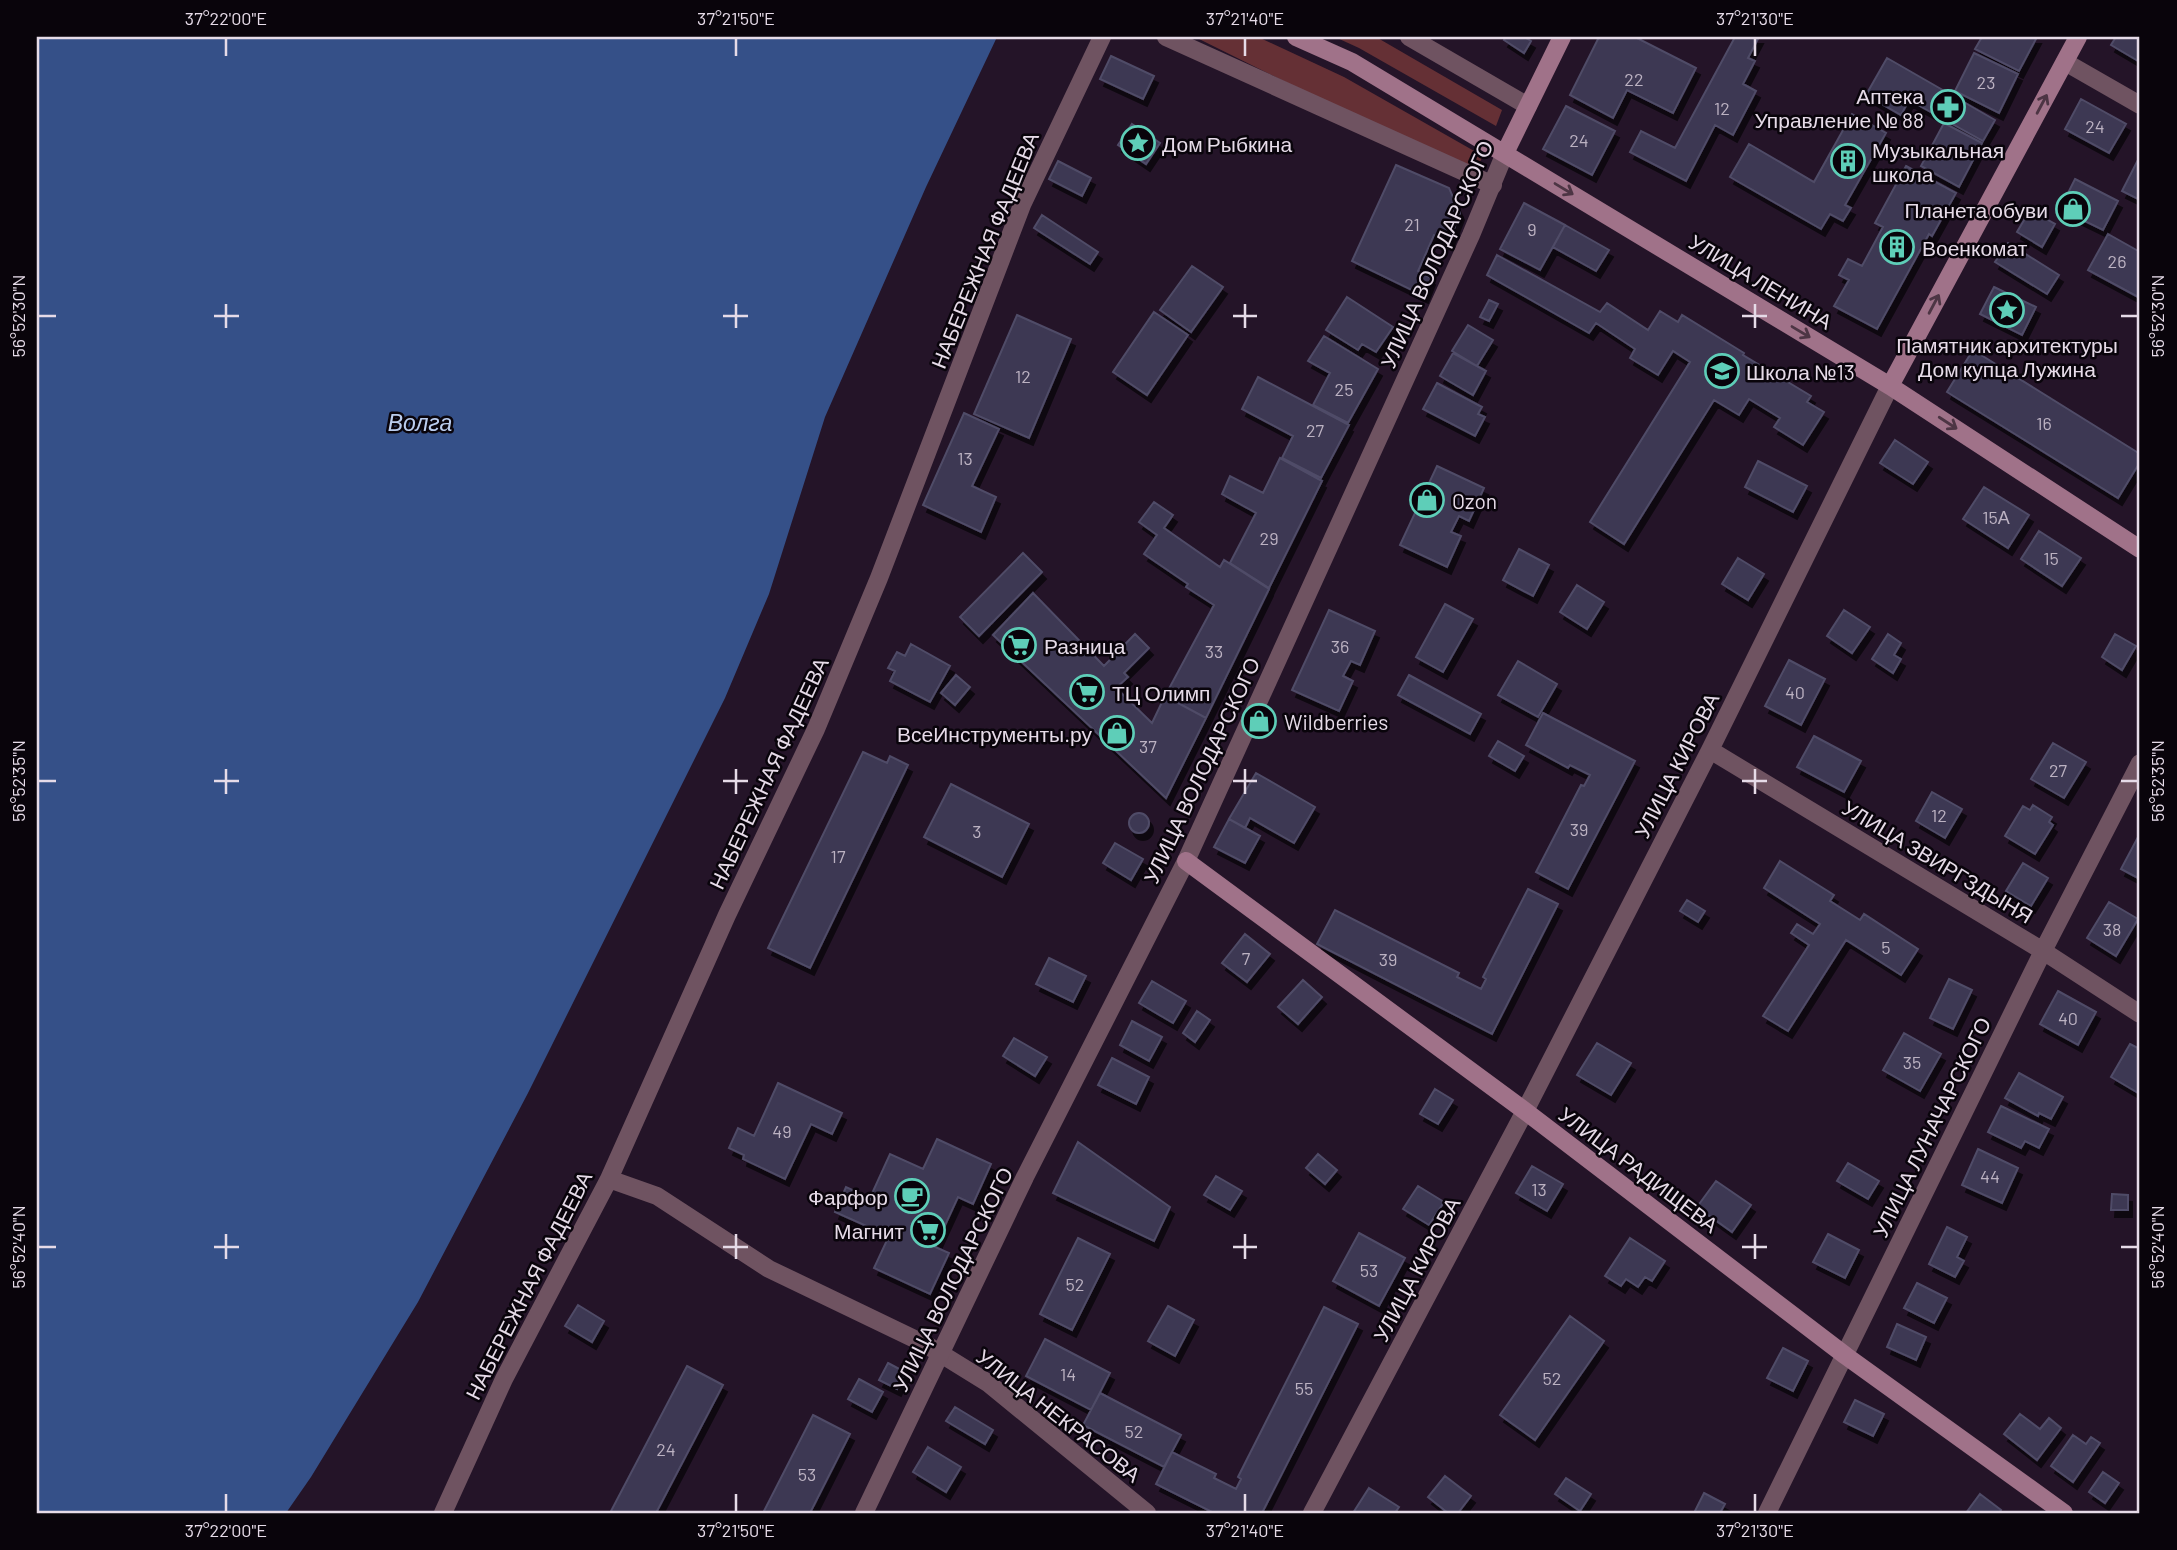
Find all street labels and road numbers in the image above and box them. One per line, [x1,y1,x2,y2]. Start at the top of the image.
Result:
street label: НАБЕРЕЖНАЯ ФАДЕЕВА [925,128,1043,372]
street label: УЛИЦА ВОЛОДАРСКОГО [1374,136,1498,372]
street label: УЛИЦА ЛЕНИНА [1685,228,1837,334]
street label: НАБЕРЕЖНАЯ ФАДЕЕВА [703,653,833,893]
street label: УЛИЦА ВОЛОДАРСКОГО [1138,653,1264,887]
street label: УЛИЦА КИРОВА [1629,688,1723,842]
street label: УЛИЦА ЗВИРГЗДЫНЯ [1838,794,2038,928]
street label: УЛИЦА ЛУНАЧАРСКОГО [1867,1013,1995,1241]
street label: УЛИЦА РАДИЩЕВА [1554,1101,1724,1237]
street label: УЛИЦА ВОЛОДАРСКОГО [887,1163,1017,1395]
street label: НАБЕРЕЖНАЯ ФАДЕЕВА [460,1167,596,1403]
street label: УЛИЦА КИРОВА [1367,1193,1465,1345]
street label: УЛИЦА НЕКРАСОВА [972,1343,1146,1487]

